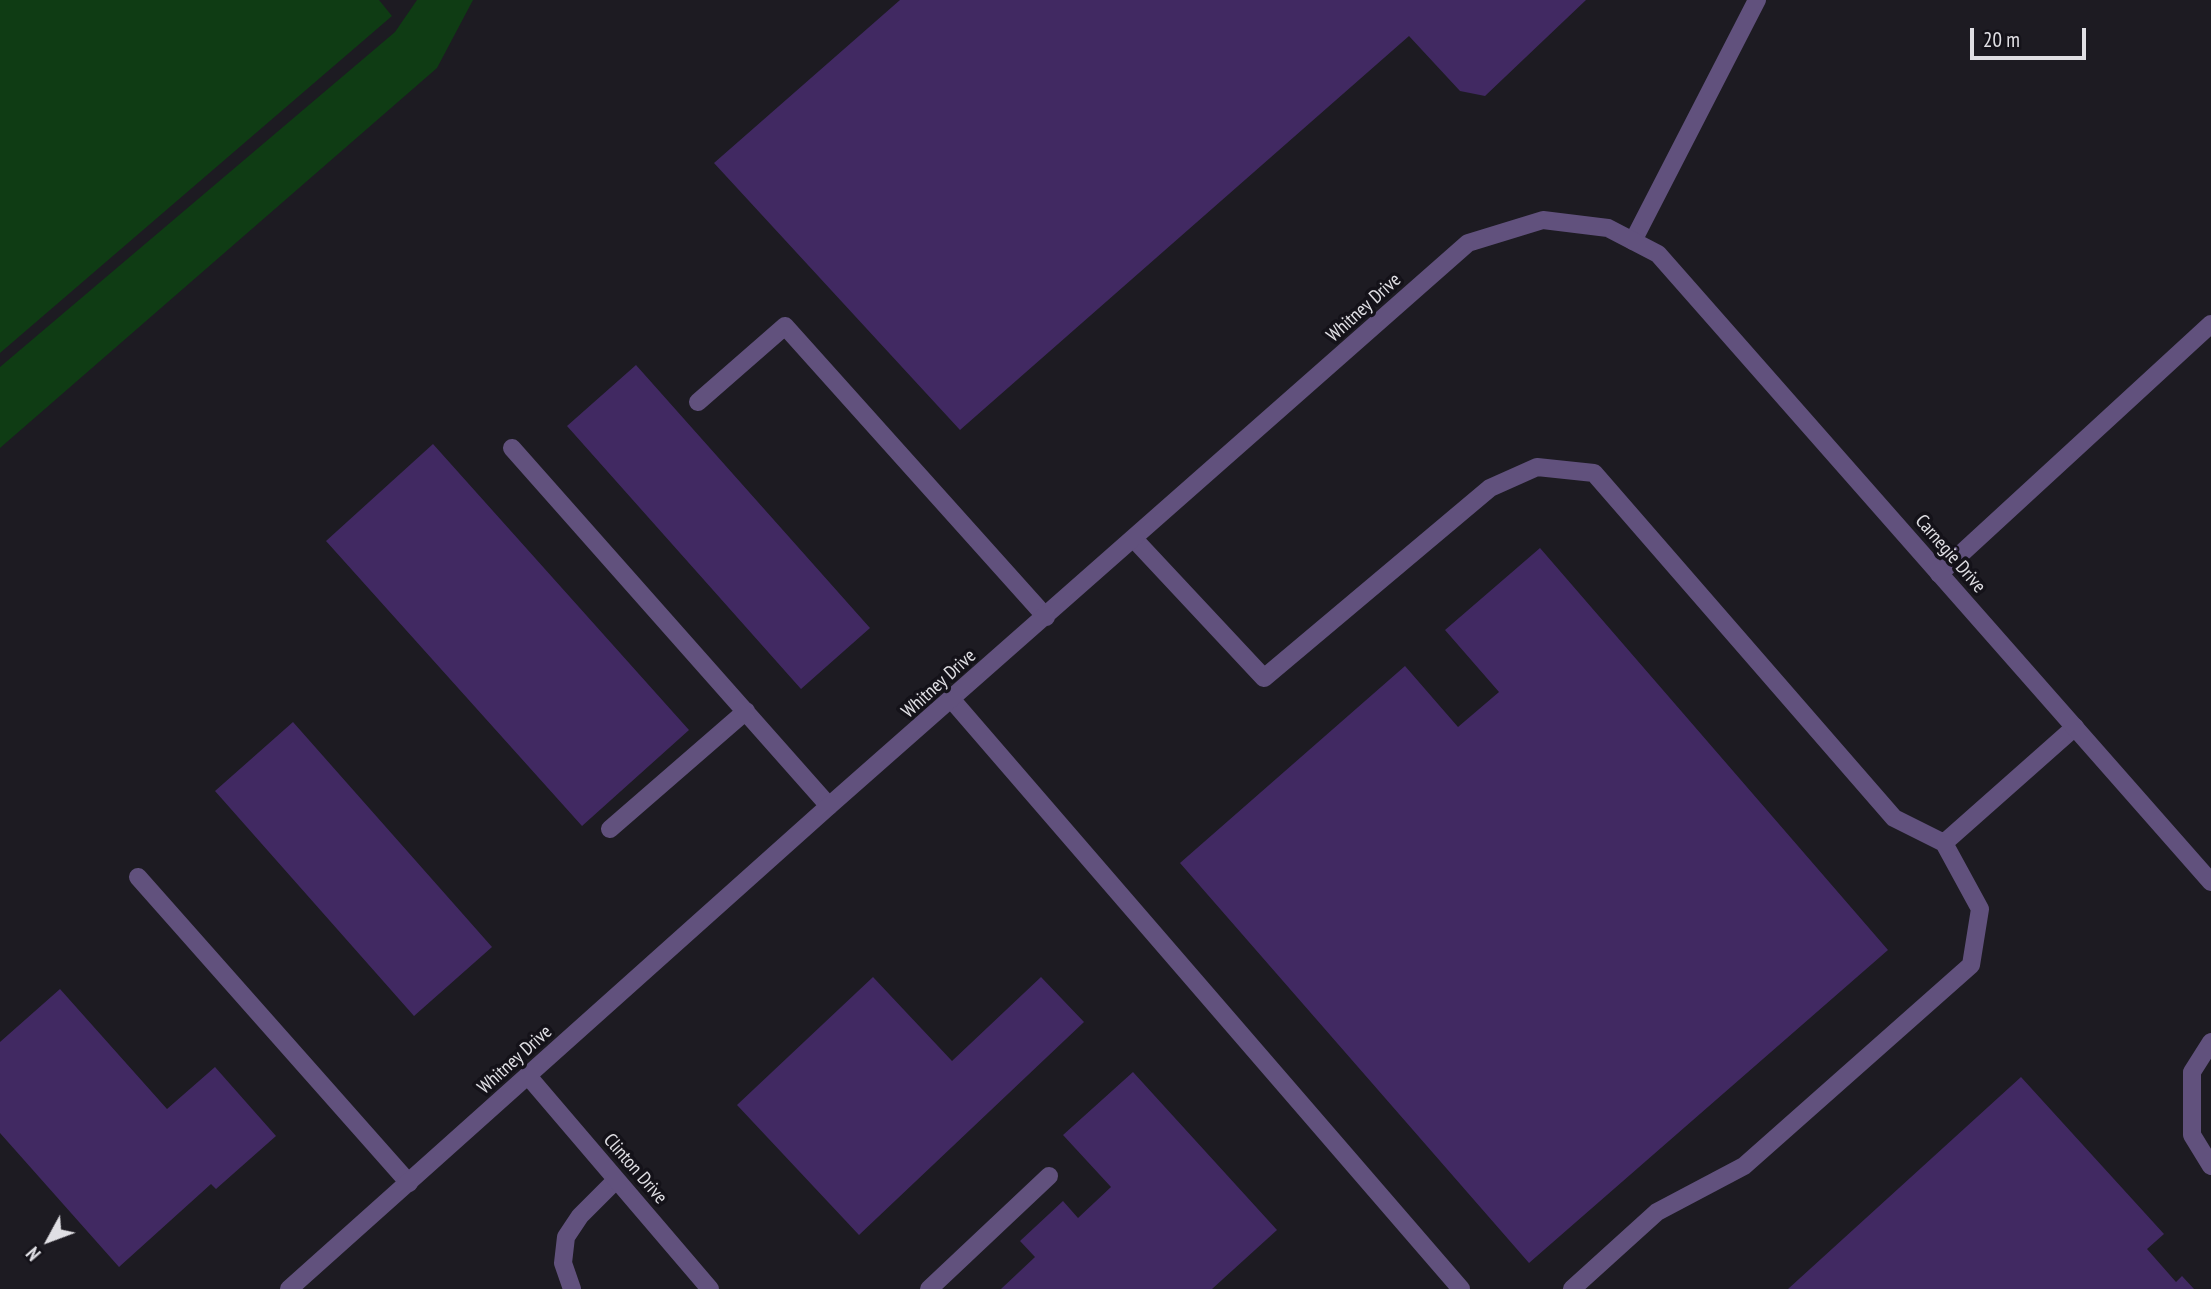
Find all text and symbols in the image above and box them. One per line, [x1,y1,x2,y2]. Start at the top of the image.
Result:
scale bar [1973,14,2088,58]
text: 20 m [1983,26,2020,53]
street label: Whitney Drive [1322,269,1406,347]
street label: Carnegie Drive [1910,510,1990,598]
street label: Whitney Drive [897,645,981,723]
street label: Whitney Drive [473,1021,557,1099]
street label: Clinton Drive [598,1129,672,1209]
north arrow [14,1205,84,1275]
text: N [21,1242,46,1266]

